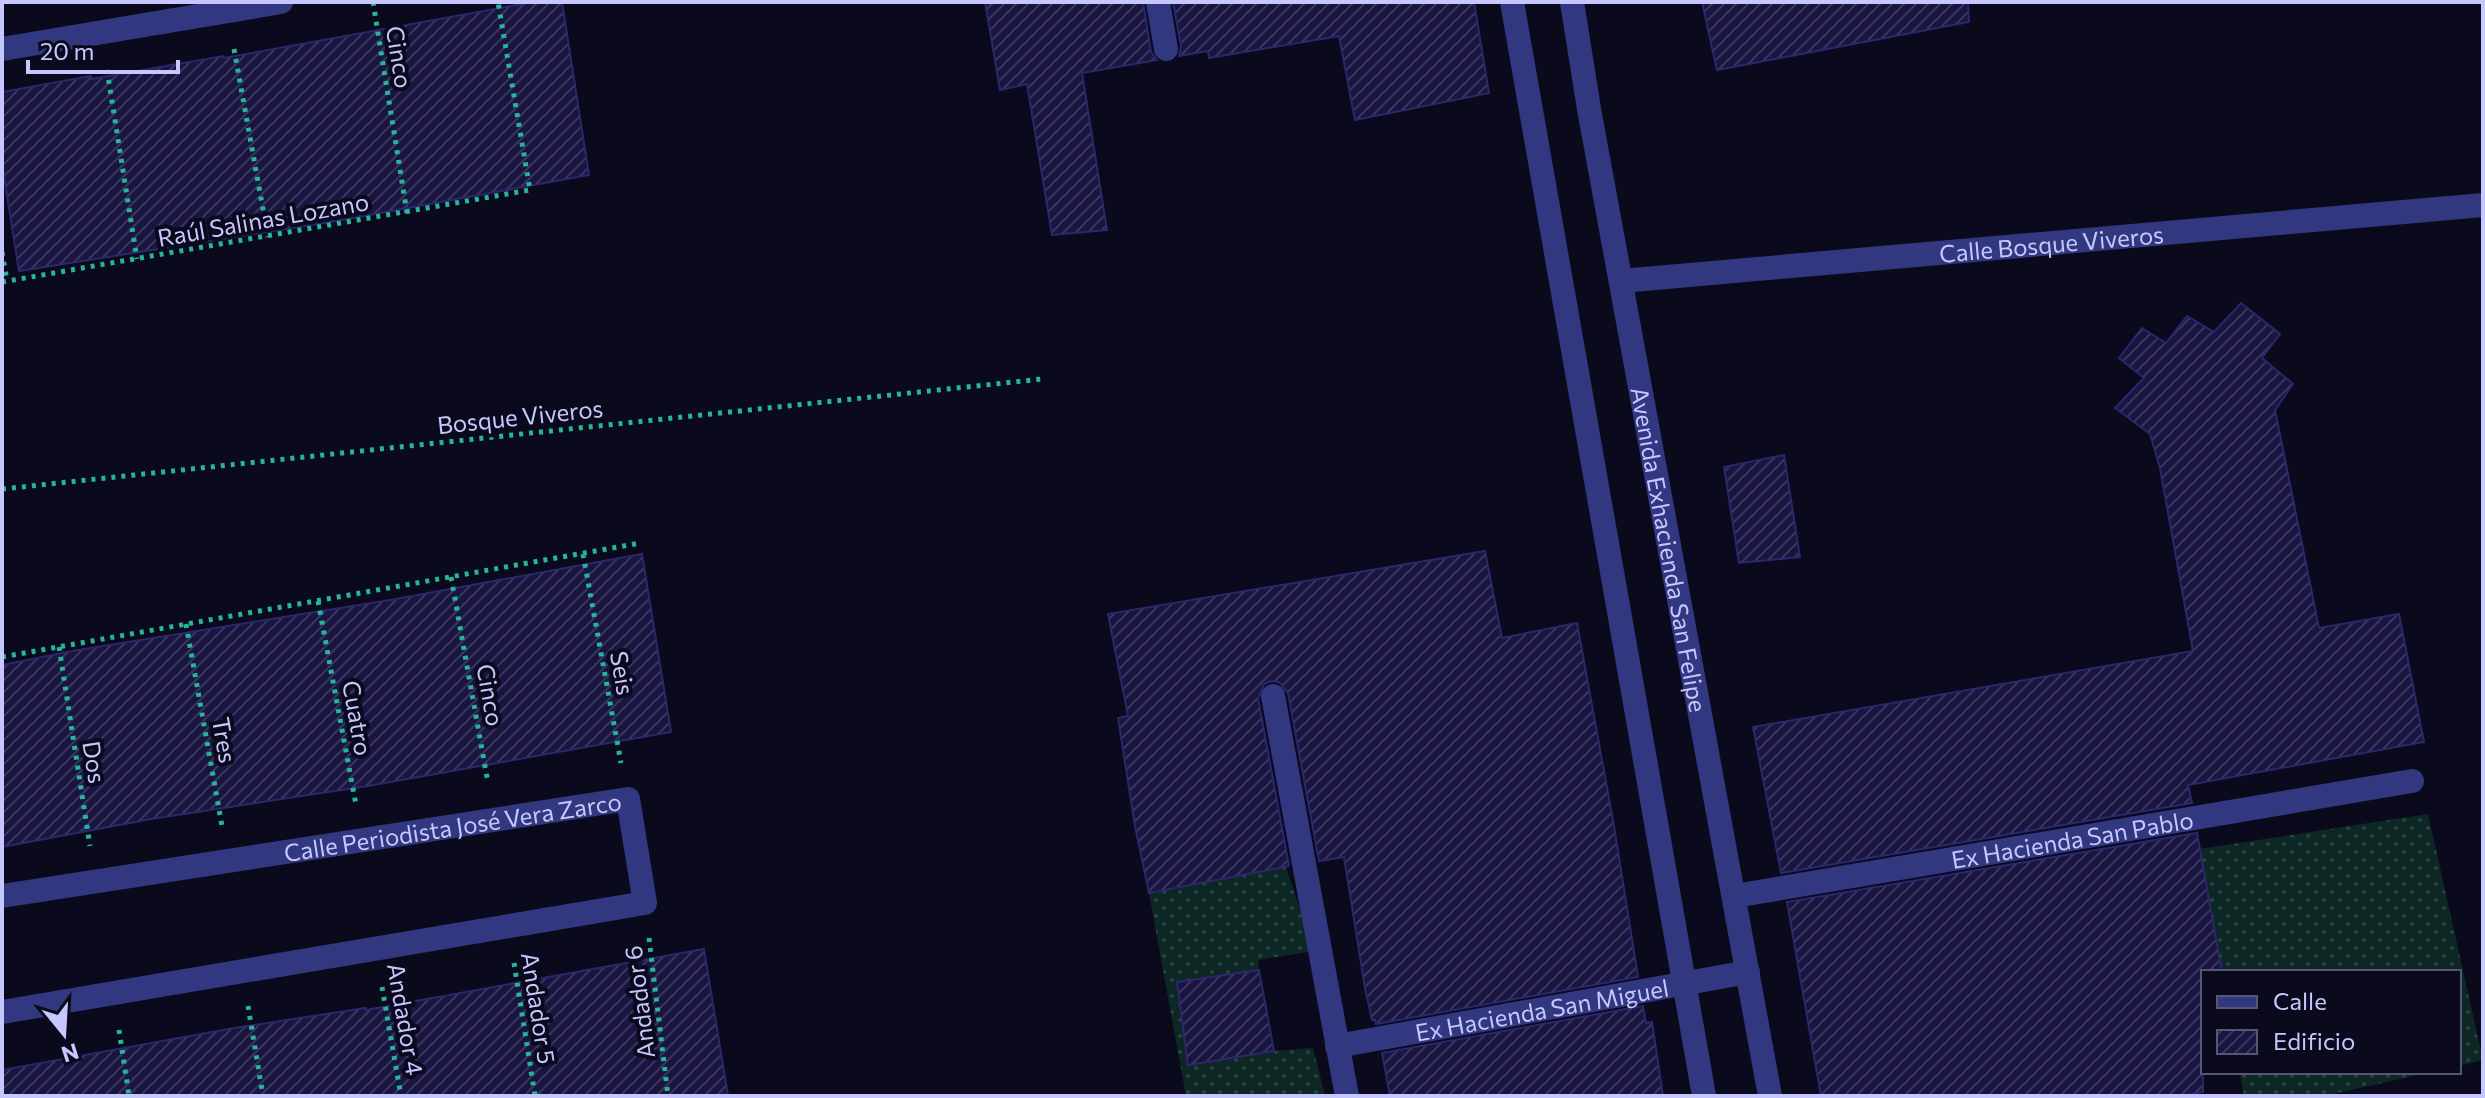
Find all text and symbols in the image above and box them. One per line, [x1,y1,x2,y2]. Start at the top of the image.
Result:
scale bar [28,24,178,74]
street label: Cinco [381,24,419,90]
text: 20 m [40,36,94,65]
street label: Raúl Salinas Lozano [155,186,371,252]
street label: Calle Bosque Viveros [1938,219,2165,267]
street label: Avenida Exhacienda San Felipe [1626,384,1714,714]
street label: Bosque Viveros [436,393,604,439]
street label: Seis [605,649,641,697]
street label: Cinco [471,662,511,728]
street label: Cuatro [337,678,379,758]
street label: Tres [207,715,243,765]
street label: Dos [77,739,113,785]
street label: Calle Periodista José Vera Zarco [282,786,623,867]
street label: Ex Hacienda San Pablo [1949,804,2195,874]
street label: Andador 6 [618,944,660,1060]
street label: Andador 5 [516,950,562,1066]
street label: Andador 4 [382,961,430,1077]
legend [2201,970,2461,1074]
street label: Ex Hacienda San Miguel [1413,972,1671,1046]
text: Calle [2273,986,2327,1015]
north arrow [24,994,104,1074]
text: Edificio [2273,1026,2355,1055]
text: N [58,1038,82,1069]

